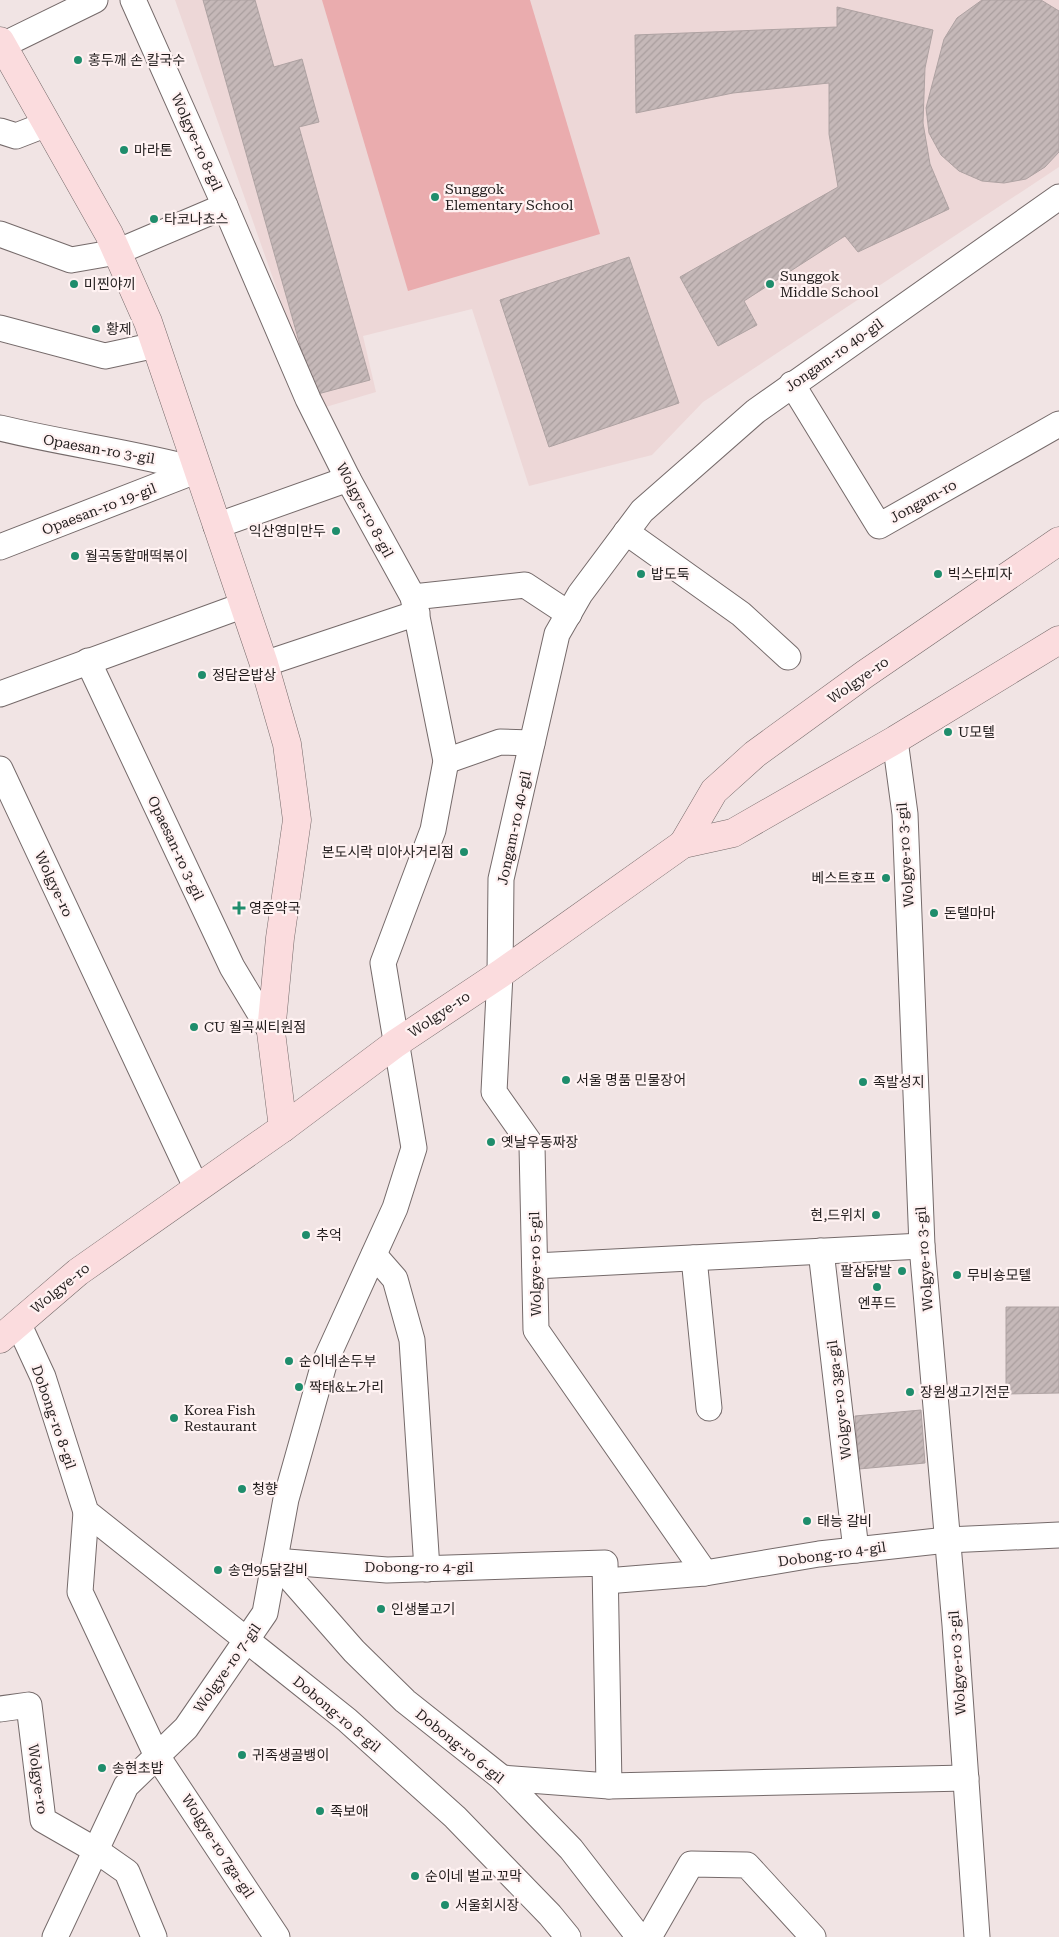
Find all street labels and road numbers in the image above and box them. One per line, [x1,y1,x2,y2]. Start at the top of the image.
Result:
street label: Wolgye-ro 8-gil [168,91,226,194]
street label: Jongam-ro 40-gil [782,315,887,395]
street label: Opaesan-ro 3-gil [42,431,157,467]
street label: Wolgye-ro 8-gil [333,460,397,561]
street label: Jongam-ro [887,476,959,526]
street label: Opaesan-ro 19-gil [40,480,159,538]
street label: Wolgye-ro [824,653,892,707]
street label: Jongam-ro 40-gil [494,769,534,886]
street label: Opaesan-ro 3-gil [145,793,207,903]
street label: Wolgye-ro 3-gil [893,801,917,908]
street label: Wolgye-ro [32,849,76,919]
street label: Wolgye-ro [405,988,473,1040]
street label: Wolgye-ro 3-gil [912,1205,936,1312]
street label: Wolgye-ro 5-gil [526,1211,544,1317]
street label: Wolgye-ro [27,1260,93,1316]
street label: Wolgye-ro 3ga-gil [824,1339,854,1461]
street label: Dobong-ro 8-gil [29,1363,79,1472]
street label: Dobong-ro 4-gil [777,1538,888,1569]
street label: Dobong-ro 4-gil [365,1559,474,1575]
street label: Wolgye-ro 3-gil [945,1609,969,1716]
street label: Wolgye-ro 7-gil [190,1620,264,1716]
street label: Dobong-ro 8-gil [290,1673,384,1756]
street label: Dobong-ro 6-gil [413,1706,508,1787]
street label: Wolgye-ro [25,1743,51,1815]
street label: Wolgye-ro 7ga-gil [179,1791,258,1901]

